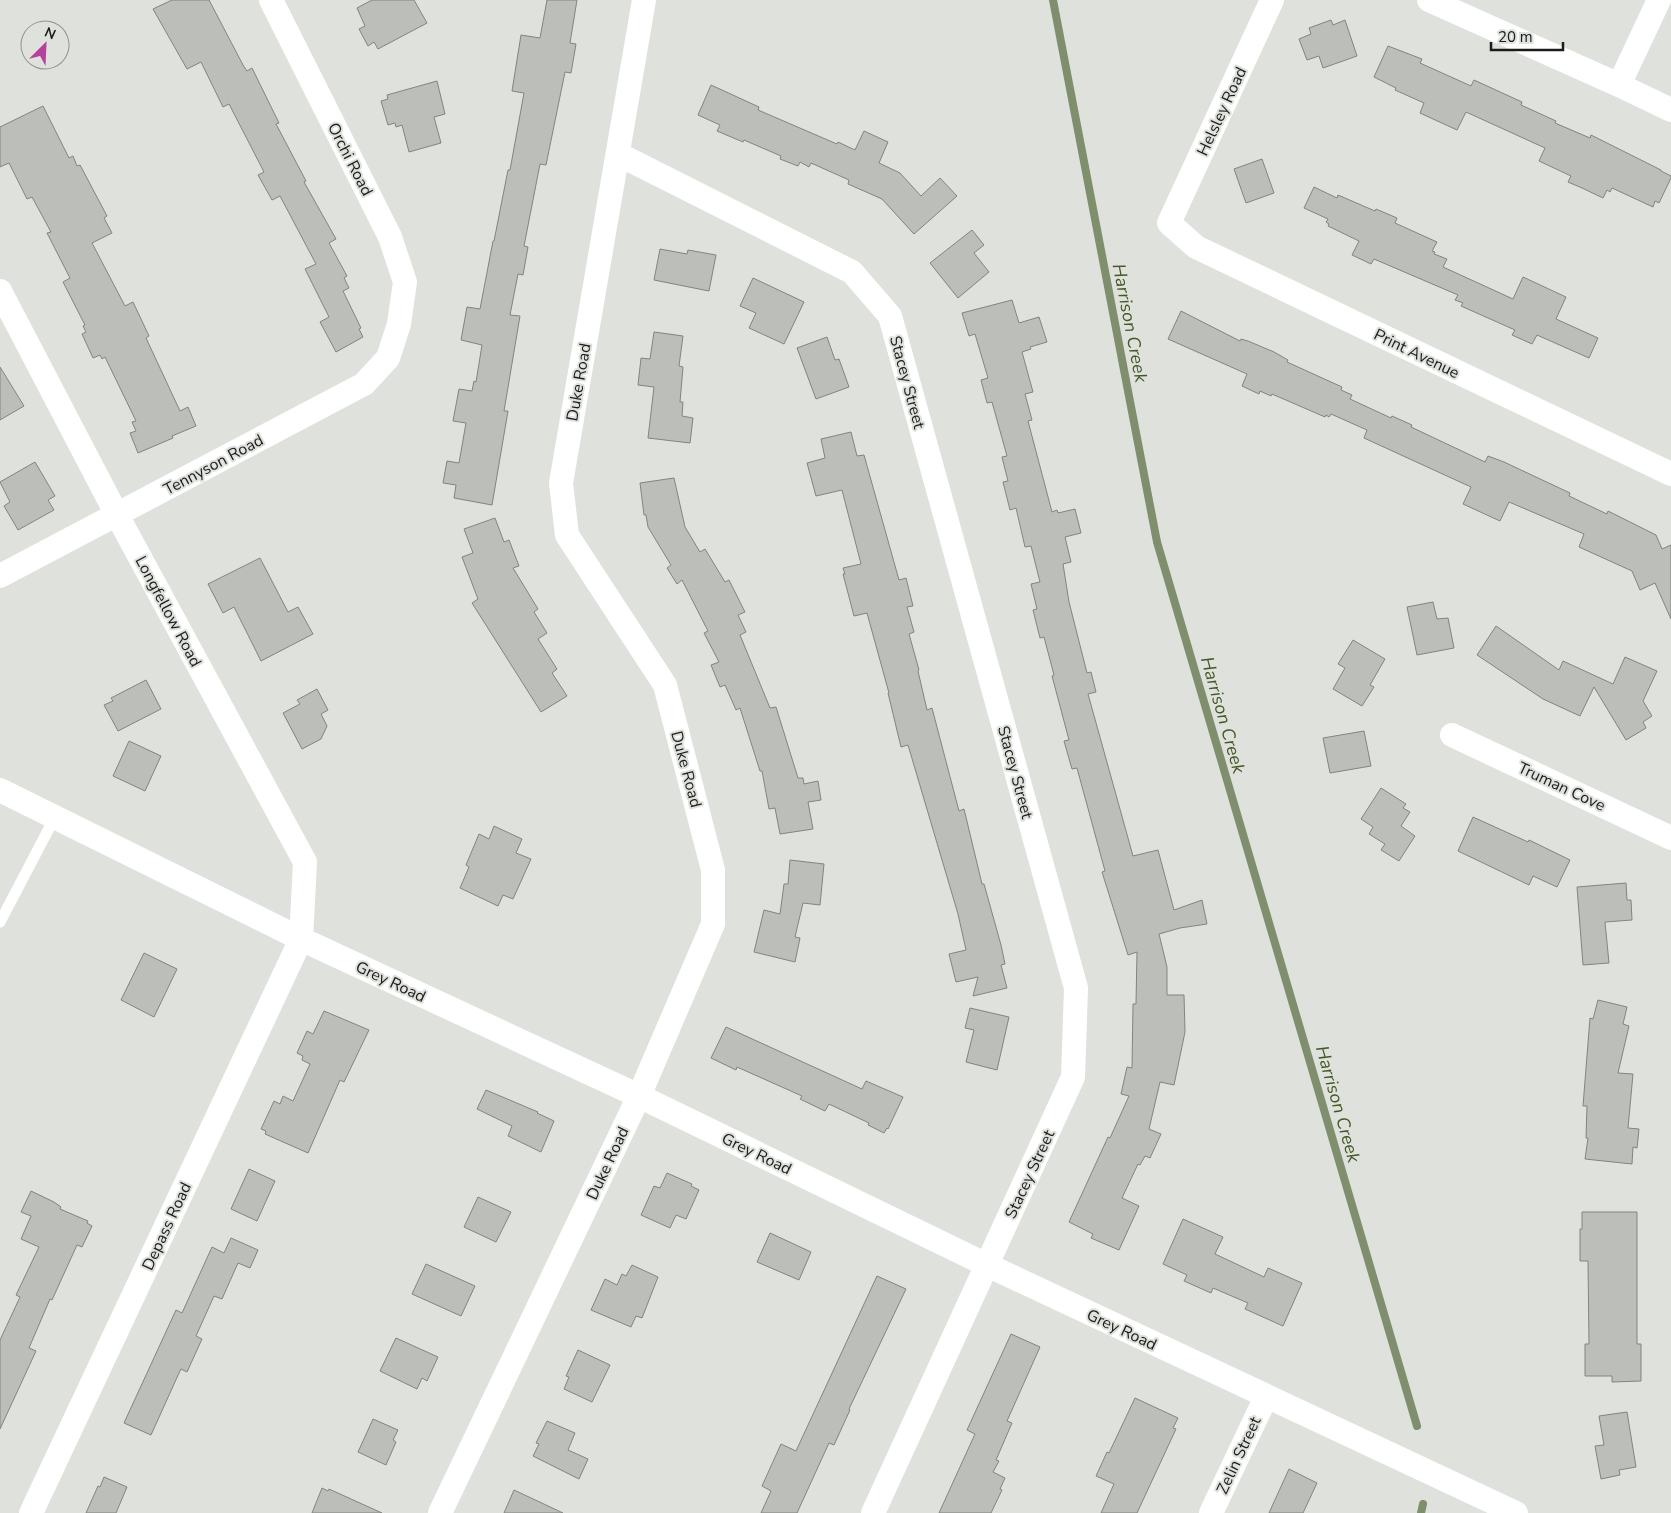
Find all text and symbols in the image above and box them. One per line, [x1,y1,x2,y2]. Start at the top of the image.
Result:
north arrow [20,20,70,70]
scale bar [1491,20,1564,52]
text: N [41,23,59,44]
text: 20 m [1498,27,1533,47]
street label: Helsley Road [1192,63,1252,159]
street label: Orchi Road [322,119,378,200]
water label: Harrison Creek [1107,262,1153,385]
street label: Print Avenue [1370,324,1463,384]
street label: Stacey Street [884,333,930,432]
street label: Duke Road [561,342,597,423]
street label: Tennyson Road [160,429,267,500]
street label: Longfellow Road [130,552,207,671]
water label: Harrison Creek [1195,654,1251,777]
street label: Stacey Street [992,723,1038,822]
street label: Duke Road [665,728,707,810]
street label: Truman Cove [1514,757,1609,817]
street label: Grey Road [352,956,429,1008]
water label: Harrison Creek [1310,1043,1366,1166]
street label: Duke Road [581,1123,634,1204]
street label: Stacey Street [1000,1126,1060,1222]
street label: Grey Road [718,1128,795,1180]
street label: Depass Road [137,1179,197,1274]
street label: Grey Road [1083,1304,1160,1356]
street label: Zelin Street [1211,1413,1267,1498]

